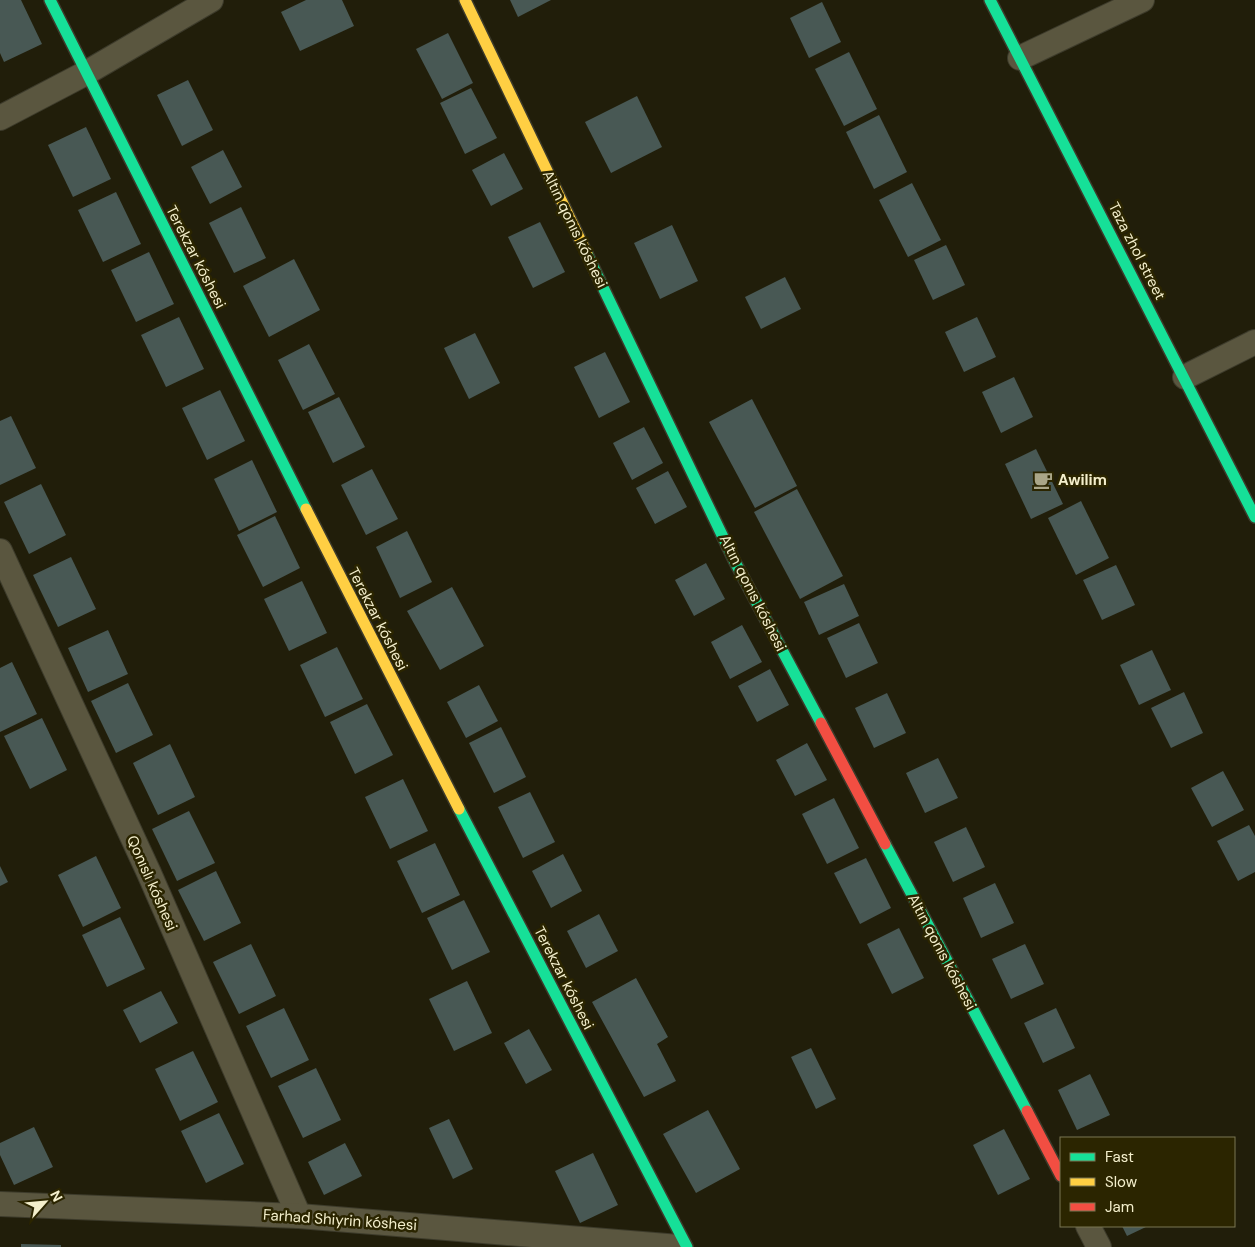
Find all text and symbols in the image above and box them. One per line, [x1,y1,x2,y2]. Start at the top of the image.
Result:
street label: Altın qonıs kóshesi [538,167,612,291]
street label: Taza zhol street [1104,199,1170,303]
street label: Terekzar kóshesi [161,202,231,312]
cafe icon: Awilim [1032,469,1054,491]
place label: Awilim [1058,470,1107,490]
street label: Altın qonıs kóshesi [715,531,791,655]
street label: Terekzar kóshesi [343,564,413,674]
street label: Qonıslı kóshesi [122,832,182,934]
street label: Altın qonıs kóshesi [903,891,981,1013]
street label: Terekzar kóshesi [529,923,599,1033]
legend [1060,1137,1235,1227]
text: Fast [1105,1147,1134,1167]
text: Slow [1105,1172,1138,1192]
north arrow [20,1177,70,1227]
text: N [46,1187,67,1205]
text: Jam [1105,1197,1134,1217]
street label: Farhad Shiyrin kóshesi [262,1205,418,1235]

